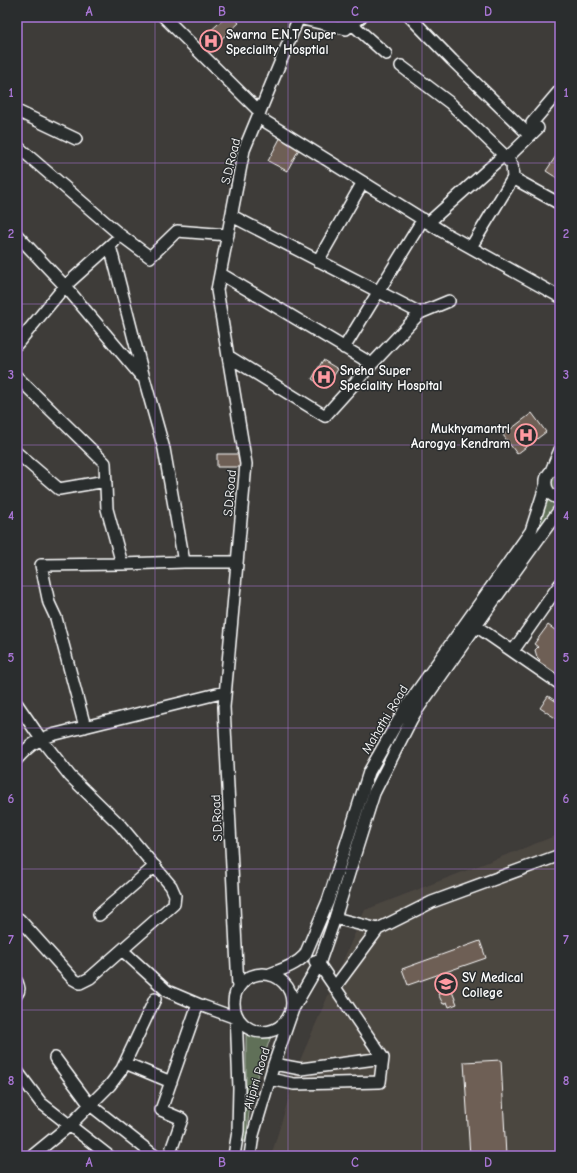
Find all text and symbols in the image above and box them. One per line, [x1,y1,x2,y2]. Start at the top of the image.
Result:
text: A [85,4,93,19]
text: B [218,4,226,19]
text: C [351,4,359,19]
text: D [484,4,492,19]
place label: Swarna E.N.T Super Speciality Hosptial [226,27,337,57]
hospital icon: Swarna E.N.T Super Speciality Hosptial [198,28,224,54]
text: 1 [8,85,14,100]
text: 1 [563,85,569,100]
street label: S.D.Road [218,137,243,186]
text: 2 [8,226,14,241]
text: 2 [563,226,569,241]
place label: Sneha Super Speciality Hospital [340,363,442,393]
hospital icon: Sneha Super Speciality Hospital [311,364,337,390]
text: 3 [8,367,14,382]
text: 3 [563,367,569,382]
place label: Mukhyamantri Aarogya Kendram [411,421,510,451]
hospital icon: Mukhyamantri Aarogya Kendram [513,422,539,448]
street label: S.D.Road [220,469,239,517]
text: 4 [8,508,14,523]
text: 4 [563,508,569,523]
text: 5 [8,650,15,665]
text: 5 [563,650,570,665]
street label: Mahathi Road [358,682,411,756]
text: 6 [8,791,15,806]
text: 6 [563,791,570,806]
street label: S.D.Road [208,794,225,842]
text: 7 [8,932,14,947]
text: 7 [563,932,569,947]
place label: SV Medical College [462,970,523,1000]
school or university icon: SV Medical College [433,971,459,997]
street label: Alipiri Road [240,1045,273,1111]
text: 8 [8,1073,14,1088]
text: 8 [563,1073,569,1088]
text: A [85,1155,93,1170]
text: B [218,1155,226,1170]
text: C [351,1155,359,1170]
text: D [484,1155,492,1170]

